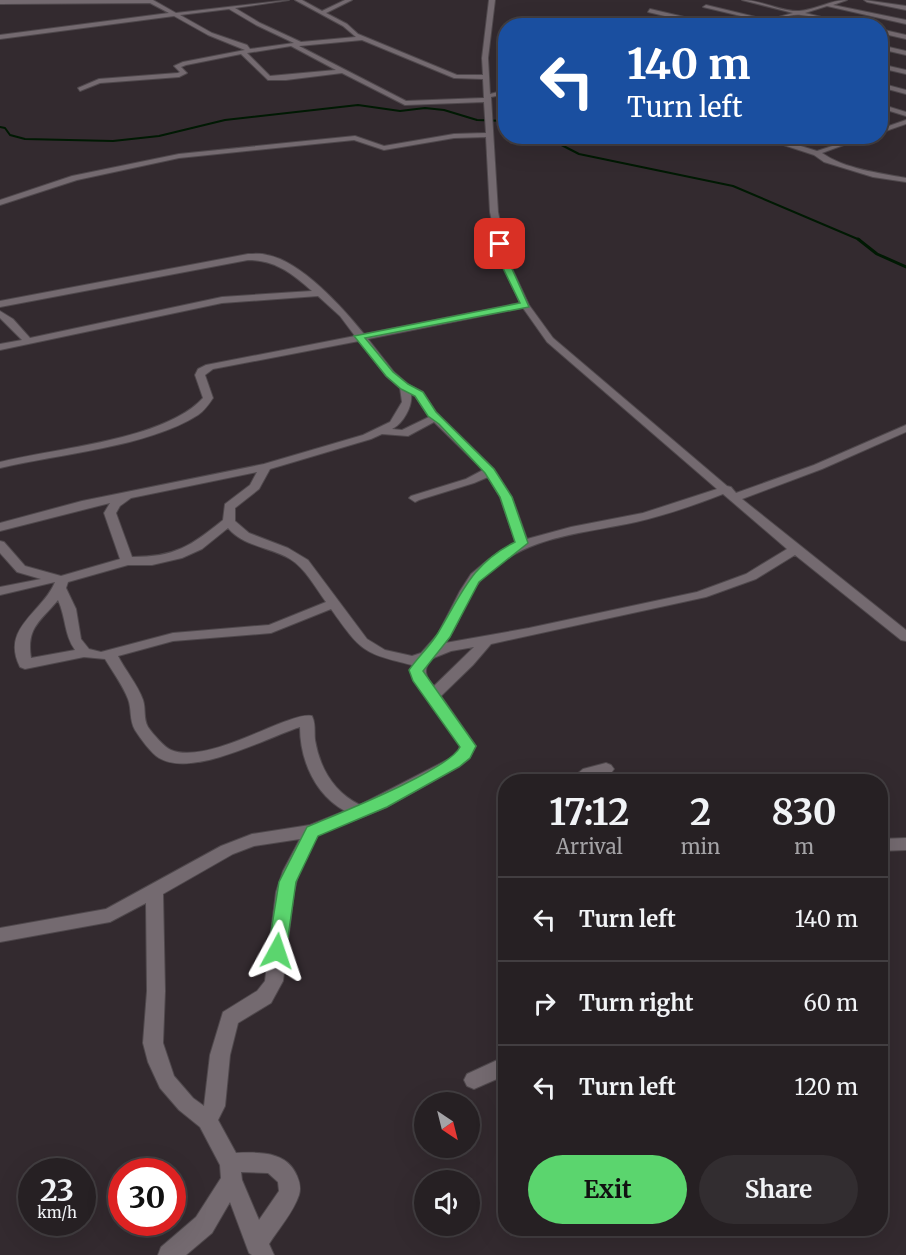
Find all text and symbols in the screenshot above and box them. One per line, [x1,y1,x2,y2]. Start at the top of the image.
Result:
text: 140 m [627,38,750,90]
icon: left [528,42,606,120]
text: Turn left [627,90,742,124]
pin [474,218,525,269]
icon: arrive [483,227,516,260]
text: 17:12 [549,790,629,835]
text: 2 [690,790,711,835]
text: 830 [772,790,837,835]
text: Arrival [556,834,623,859]
text: min [681,834,720,859]
text: m [794,834,814,859]
icon: left [528,903,561,936]
text: Turn left [579,905,676,933]
text: 140 m [795,905,858,933]
position arrow [245,919,309,983]
icon: right [528,987,561,1020]
text: Turn right [579,989,693,1017]
text: 60 m [804,989,858,1017]
icon: left [528,1071,561,1104]
text: Turn left [579,1073,676,1101]
text: 120 m [794,1073,858,1101]
north arrow [414,1092,480,1158]
map controls [414,1092,480,1236]
button: Exit [528,1155,687,1224]
button: Share [699,1155,858,1224]
speed limit sign: 30 [108,1158,186,1236]
button: sound [414,1170,480,1236]
text: 23 [40,1171,74,1209]
text: km/h [37,1203,77,1222]

